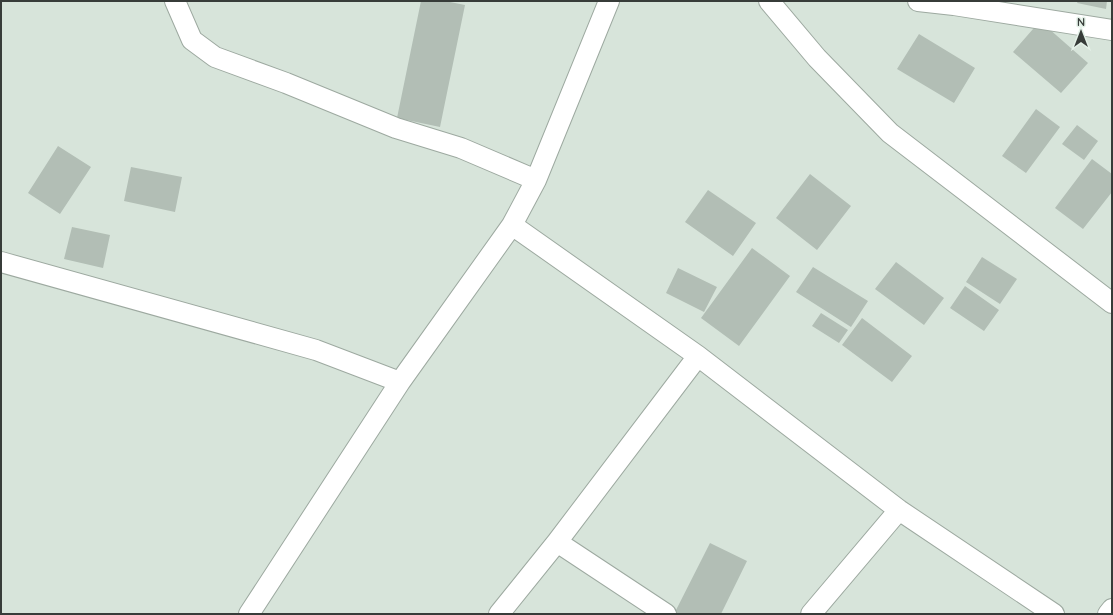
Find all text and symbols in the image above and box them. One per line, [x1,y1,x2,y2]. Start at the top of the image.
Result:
north arrow [1061,12,1101,52]
text: N [1077,15,1085,29]

